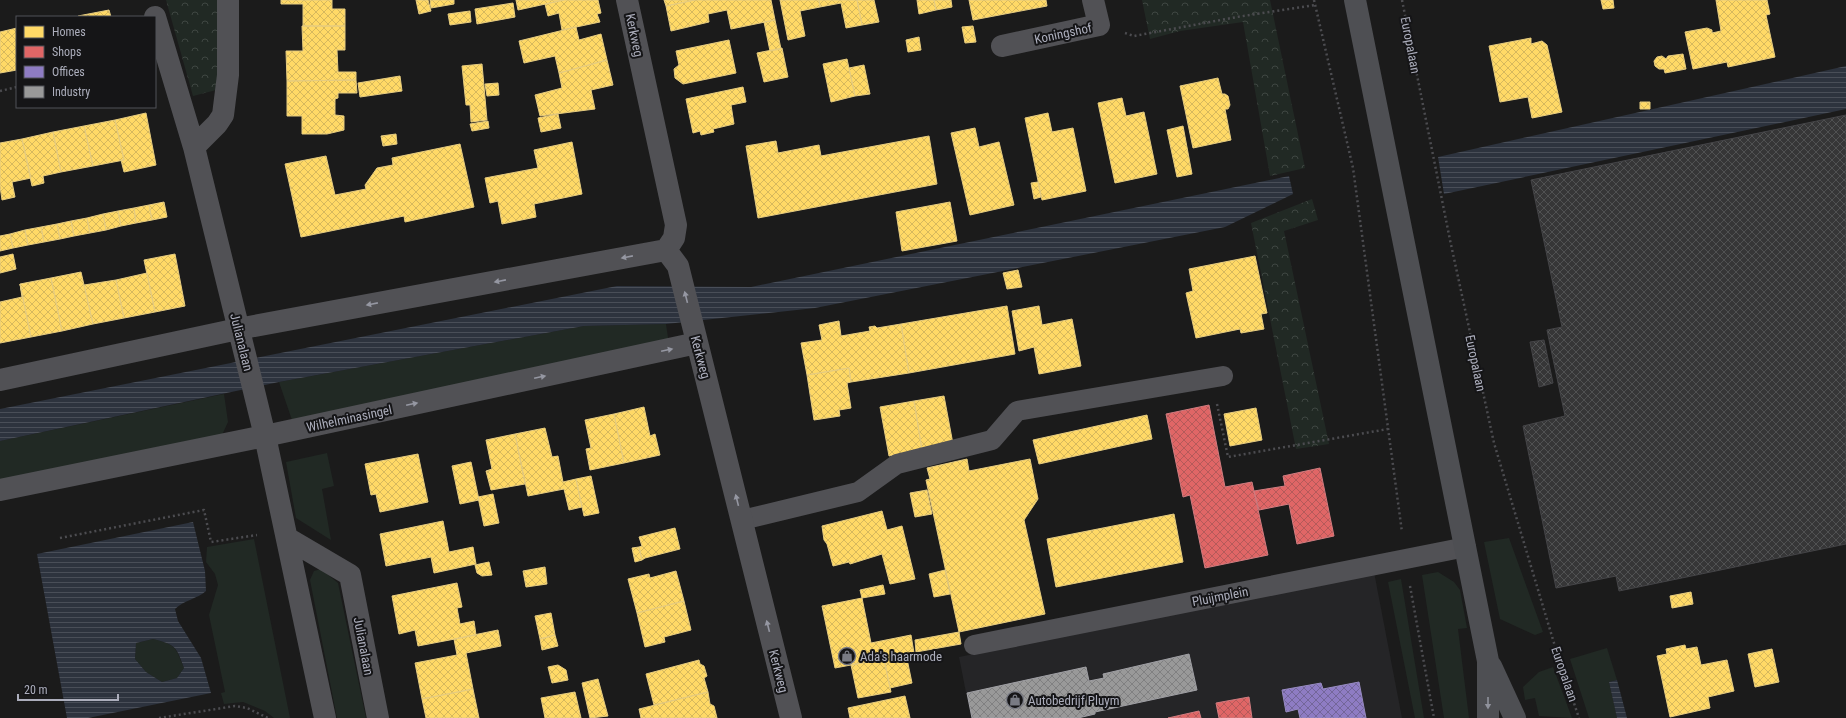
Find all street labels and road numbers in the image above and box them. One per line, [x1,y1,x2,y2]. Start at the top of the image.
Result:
street label: Kerkweg [623,12,646,58]
street label: Europalaan [1398,16,1423,75]
street label: Koningshof [1033,20,1093,47]
street label: Julianalaan [227,312,256,373]
street label: Europalaan [1462,333,1489,393]
street label: Kerkweg [688,334,713,380]
street label: Wilhelminasingel [305,402,393,435]
street label: Pluijmplein [1191,584,1249,609]
street label: Julianalaan [351,616,377,676]
street label: Europalaan [1548,645,1581,704]
street label: Kerkweg [766,648,791,694]

